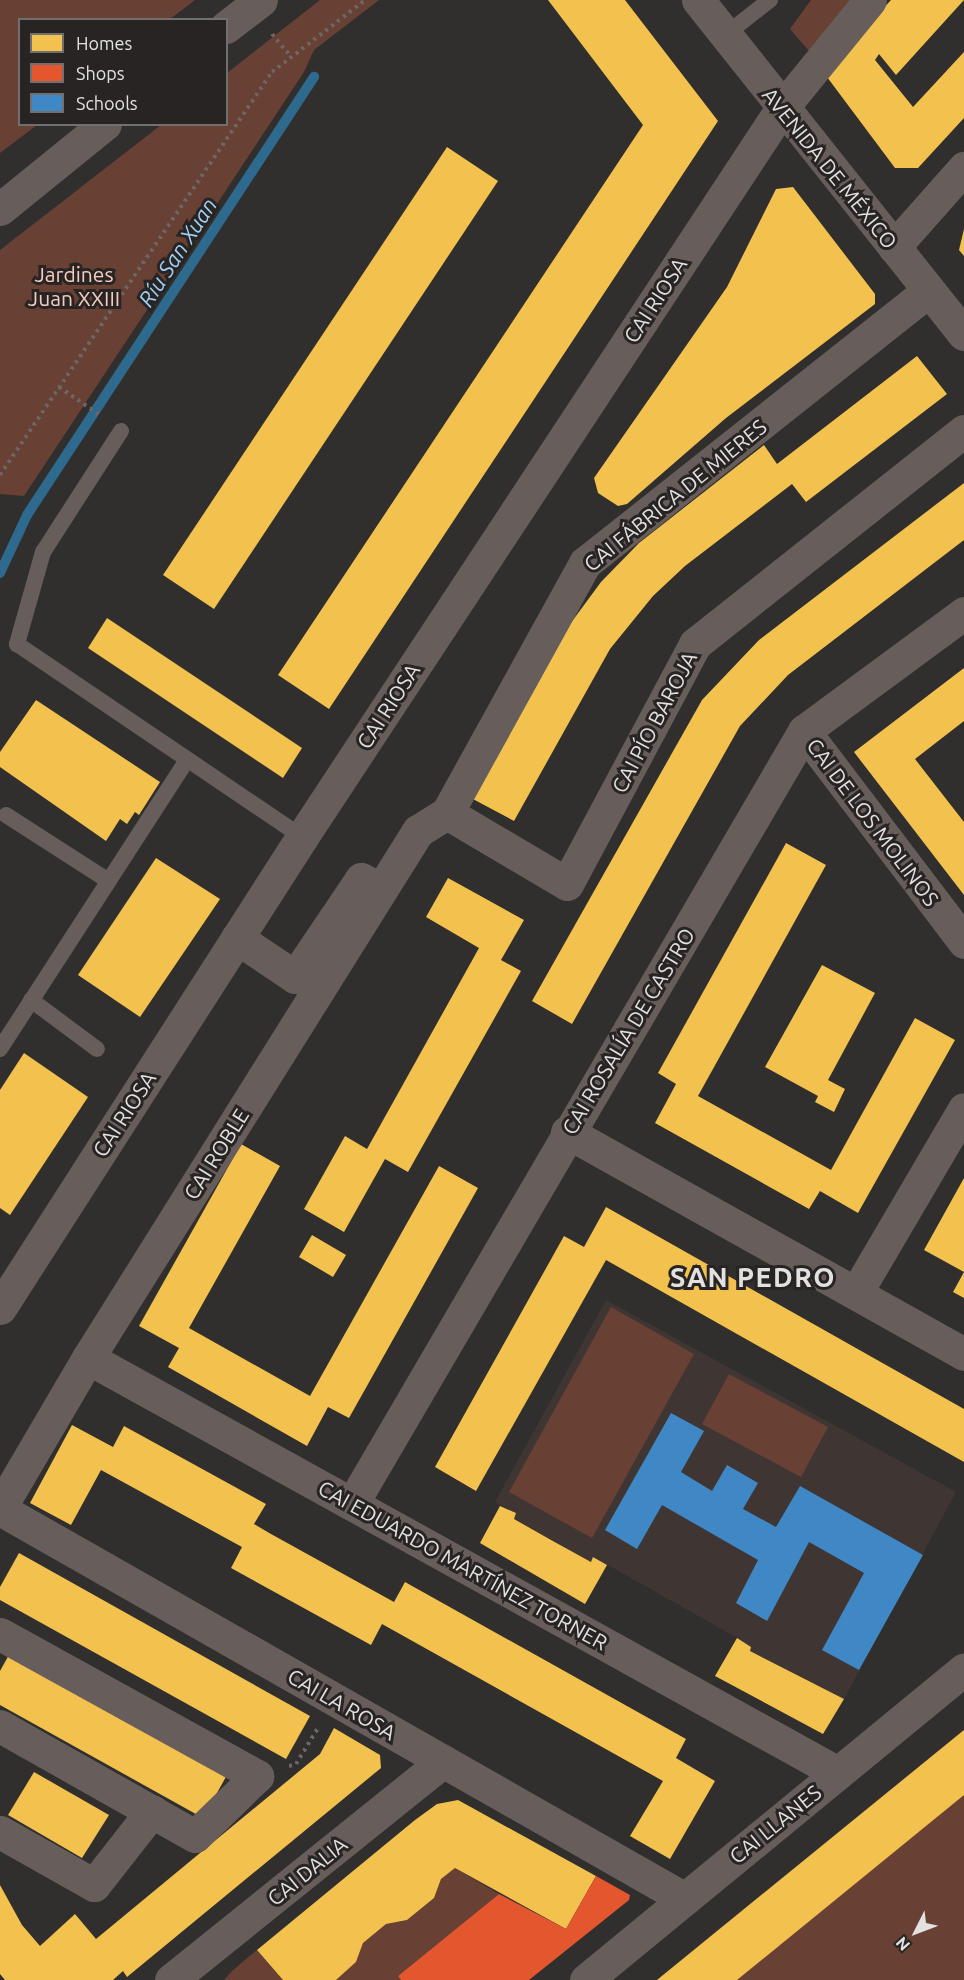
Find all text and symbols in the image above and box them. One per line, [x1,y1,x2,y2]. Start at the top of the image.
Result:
legend [18,18,228,126]
text: Homes [76,33,132,53]
text: Shops [76,63,125,83]
street label: AVENIDA DE MÉXICO [757,82,903,254]
text: Schools [76,93,138,113]
water label: Ríu San Xuan [132,193,222,311]
street label: CAI RIOSA [618,253,692,347]
park label: Jardines Juan XXIII [28,261,120,311]
street label: CAI FÁBRICA DE MIERES [579,414,771,576]
street label: CAI PÍO BAROJA [606,647,702,797]
street label: CAI RIOSA [351,659,425,753]
street label: CAI DE LOS MOLINOS [802,733,944,911]
street label: CAI ROSALÍA DE CASTRO [556,923,700,1139]
street label: CAI RIOSA [87,1067,161,1161]
street label: CAI ROBLE [178,1104,254,1204]
district label: SAN PEDRO [670,1262,836,1294]
street label: CAI EDUARDO MARTÍNEZ TORNER [314,1475,612,1655]
street label: CAI LA ROSA [283,1663,401,1745]
street label: CAI LLANES [724,1779,826,1869]
street label: CAI DALIA [262,1831,352,1911]
north arrow [886,1902,946,1962]
text: N [892,1934,913,1955]

